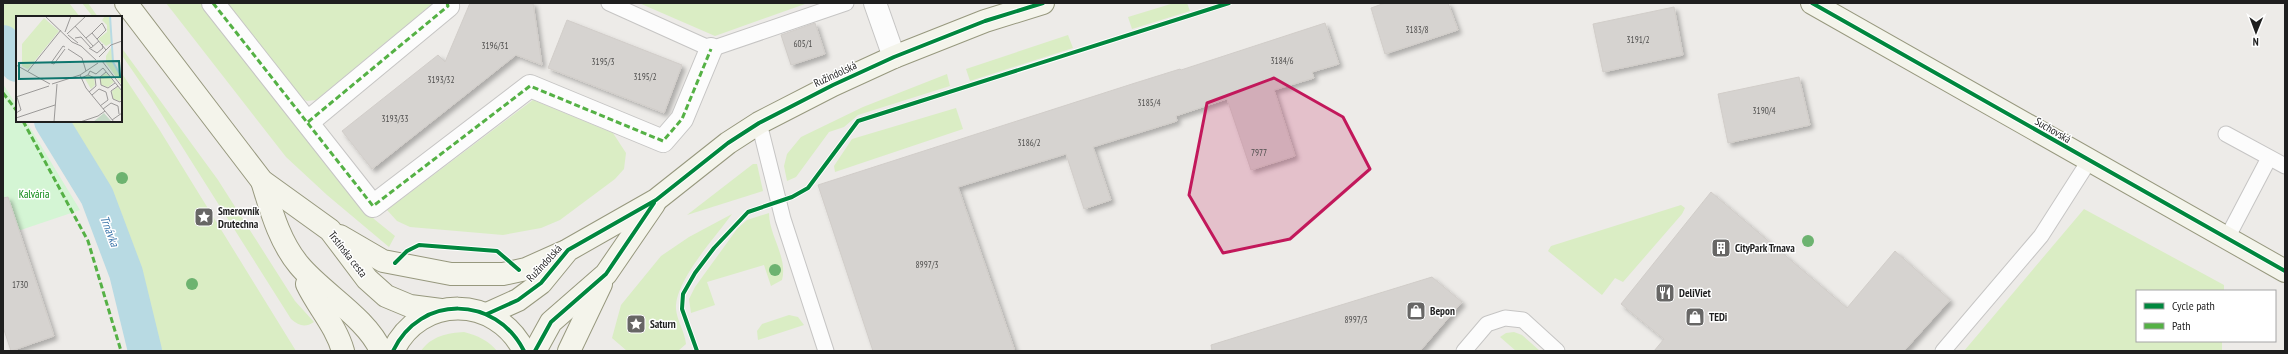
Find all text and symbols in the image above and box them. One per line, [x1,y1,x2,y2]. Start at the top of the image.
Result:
north arrow [2236,12,2276,52]
inset map [16,16,122,122]
house number: 3183/8 [1406,24,1428,35]
house number: 3191/2 [1627,34,1649,45]
text: N [2253,35,2259,49]
house number: 605/1 [794,38,812,49]
house number: 3196/31 [482,40,508,51]
house number: 3184/6 [1271,55,1293,66]
house number: 3195/3 [592,56,614,67]
street label: Ružindolská [811,58,859,90]
house number: 3195/2 [634,71,656,82]
house number: 3193/32 [428,74,454,85]
house number: 3185/4 [1138,97,1160,108]
house number: 3190/4 [1753,105,1775,116]
house number: 3193/33 [382,113,408,124]
street label: Suchovská [2032,114,2074,146]
house number: 3186/2 [1018,137,1040,148]
house number: 7977 [1251,147,1267,158]
park label: Kalvária [19,187,49,201]
place label: Smerovník Drutechna [218,204,260,231]
place icon: Smerovník Drutechna [193,206,215,228]
water label: Trnávka [97,213,123,250]
street label: Trstínska cesta [326,228,370,280]
building icon: CityPark Trnava [1710,237,1732,259]
place label: CityPark Trnava [1735,241,1795,255]
street label: Ružindolská [523,242,565,284]
house number: 8997/3 [916,259,938,270]
house number: 1730 [12,279,28,290]
restaurant icon: DeliViet [1654,282,1676,304]
place label: DeliViet [1679,286,1711,300]
legend [2136,290,2276,342]
text: Cycle path [2172,298,2215,313]
shop icon: Bepon [1405,300,1427,322]
place label: Bepon [1430,304,1455,318]
shop icon: TEDi [1684,306,1706,328]
place label: TEDi [1709,310,1728,324]
place icon: Saturn [625,313,647,335]
house number: 8997/3 [1345,314,1367,325]
place label: Saturn [650,317,676,331]
text: Path [2172,318,2190,333]

